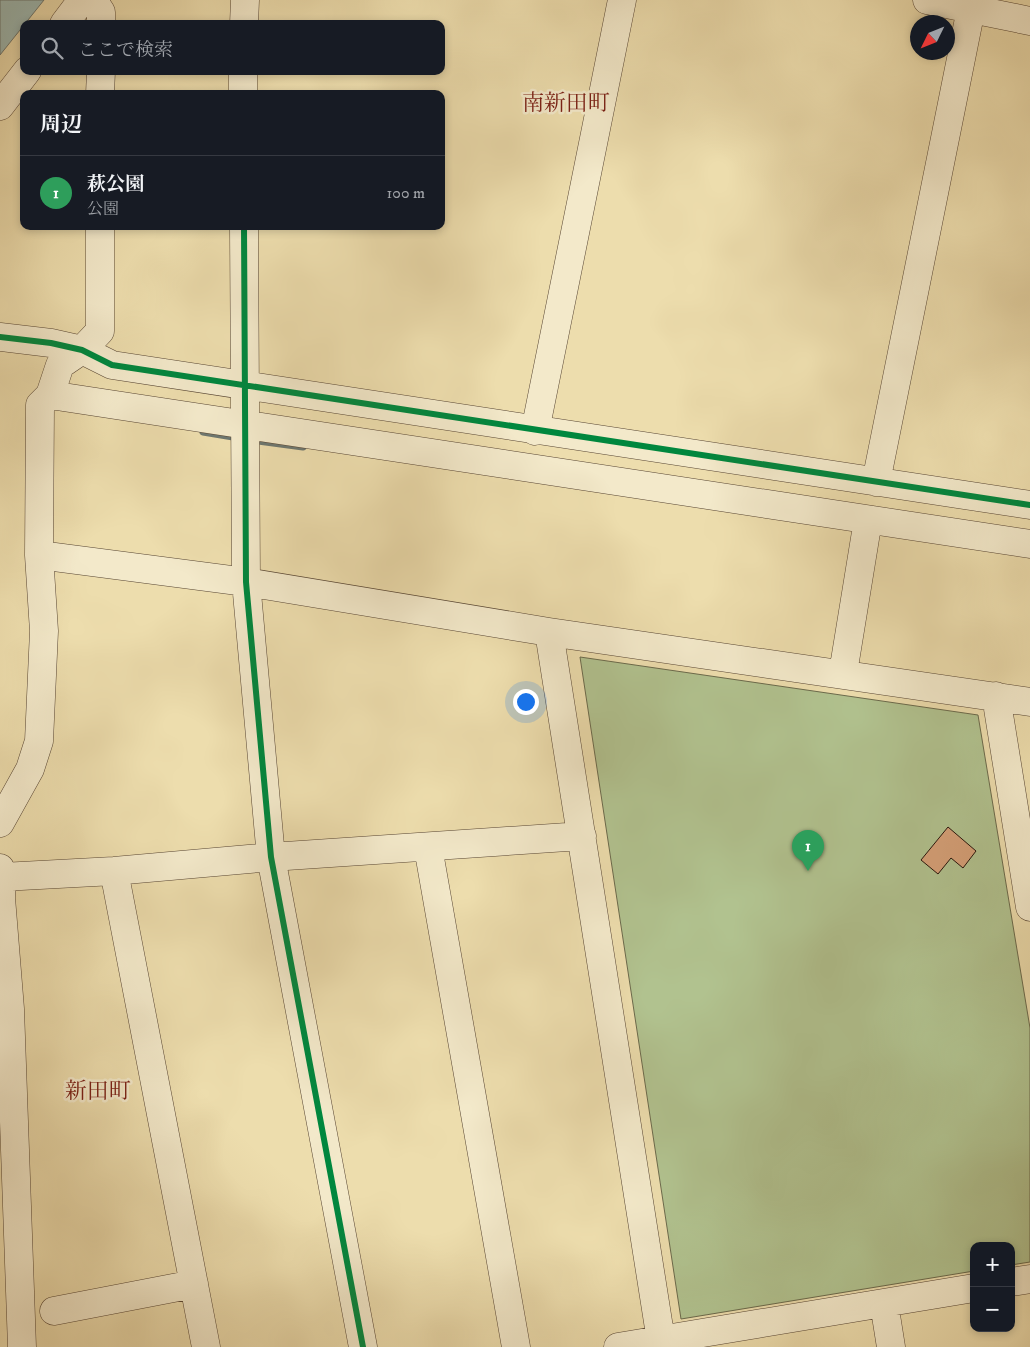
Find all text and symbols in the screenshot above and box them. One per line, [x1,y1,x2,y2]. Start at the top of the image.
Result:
north arrow [910,15,955,60]
search box [20,20,445,75]
icon: search [38,34,66,62]
text: ここで検索 [78,39,173,62]
district label: 南新田町 [522,90,610,117]
text: 周辺 [40,112,82,138]
text: 萩公園 [87,173,144,196]
text: 1 [53,183,59,203]
text: 100 m [387,183,425,203]
text: 公園 [87,199,119,219]
your location [513,689,539,715]
pin: 1 [792,830,824,871]
district label: 新田町 [65,1078,131,1105]
map controls [970,1242,1015,1332]
button: + [970,1242,1015,1287]
button: − [970,1287,1015,1332]

